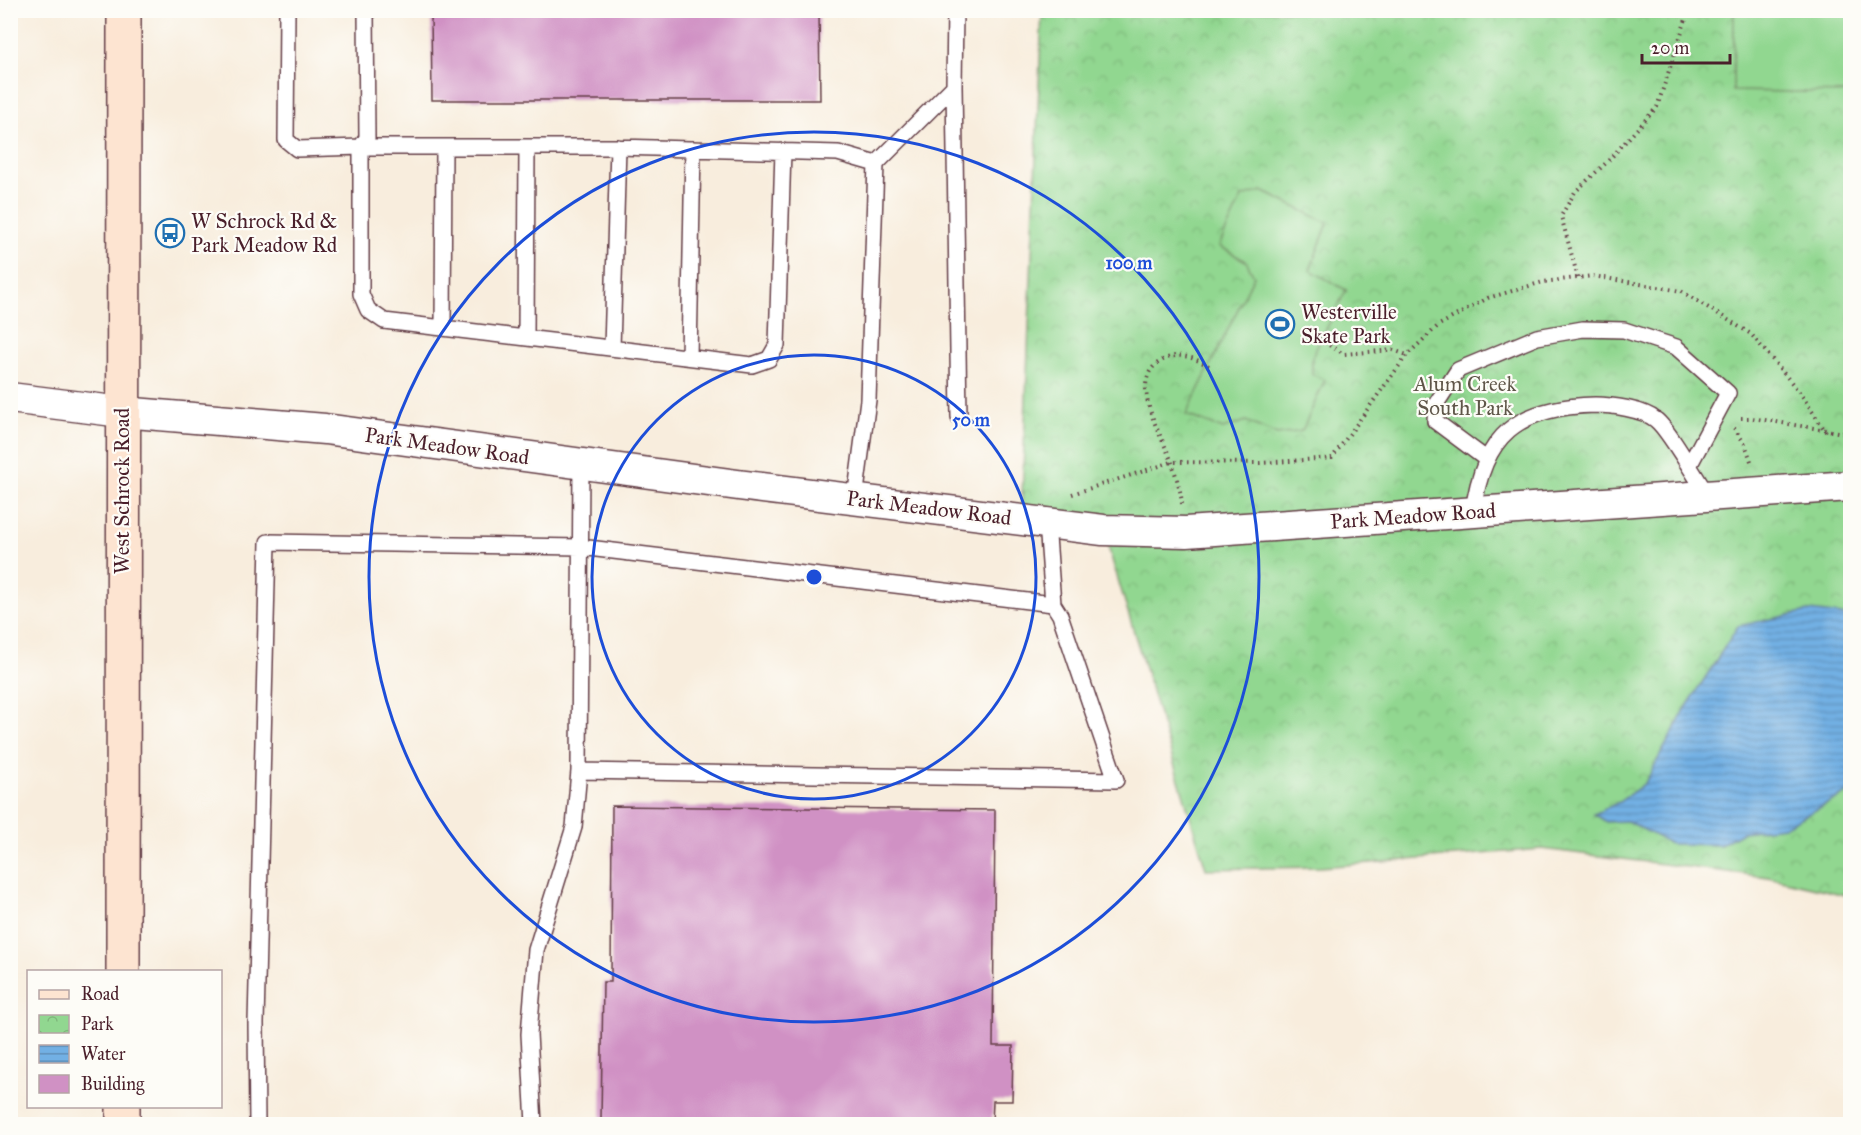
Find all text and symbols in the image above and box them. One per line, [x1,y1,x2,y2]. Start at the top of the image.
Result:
scale bar [1642,27,1730,65]
text: 20 m [1651,37,1689,59]
place label: W Schrock Rd & Park Meadow Rd [191,208,338,258]
bus stop icon: W Schrock Rd & Park Meadow Rd [154,217,186,249]
text: 100 m [1106,252,1153,274]
place label: Westerville Skate Park [1301,299,1397,349]
sports icon: Westerville Skate Park [1264,308,1296,340]
park label: Alum Creek South Park [1413,371,1516,421]
street label: West Schrock Road [109,407,135,574]
text: 50 m [952,409,991,431]
street label: Park Meadow Road [363,422,531,470]
street label: Park Meadow Road [845,485,1013,531]
street label: Park Meadow Road [1329,497,1497,535]
centre of rings [804,567,824,587]
legend [27,970,222,1108]
text: Road [81,983,119,1005]
text: Park [81,1013,114,1035]
text: Water [81,1043,126,1065]
text: Building [81,1073,145,1096]

